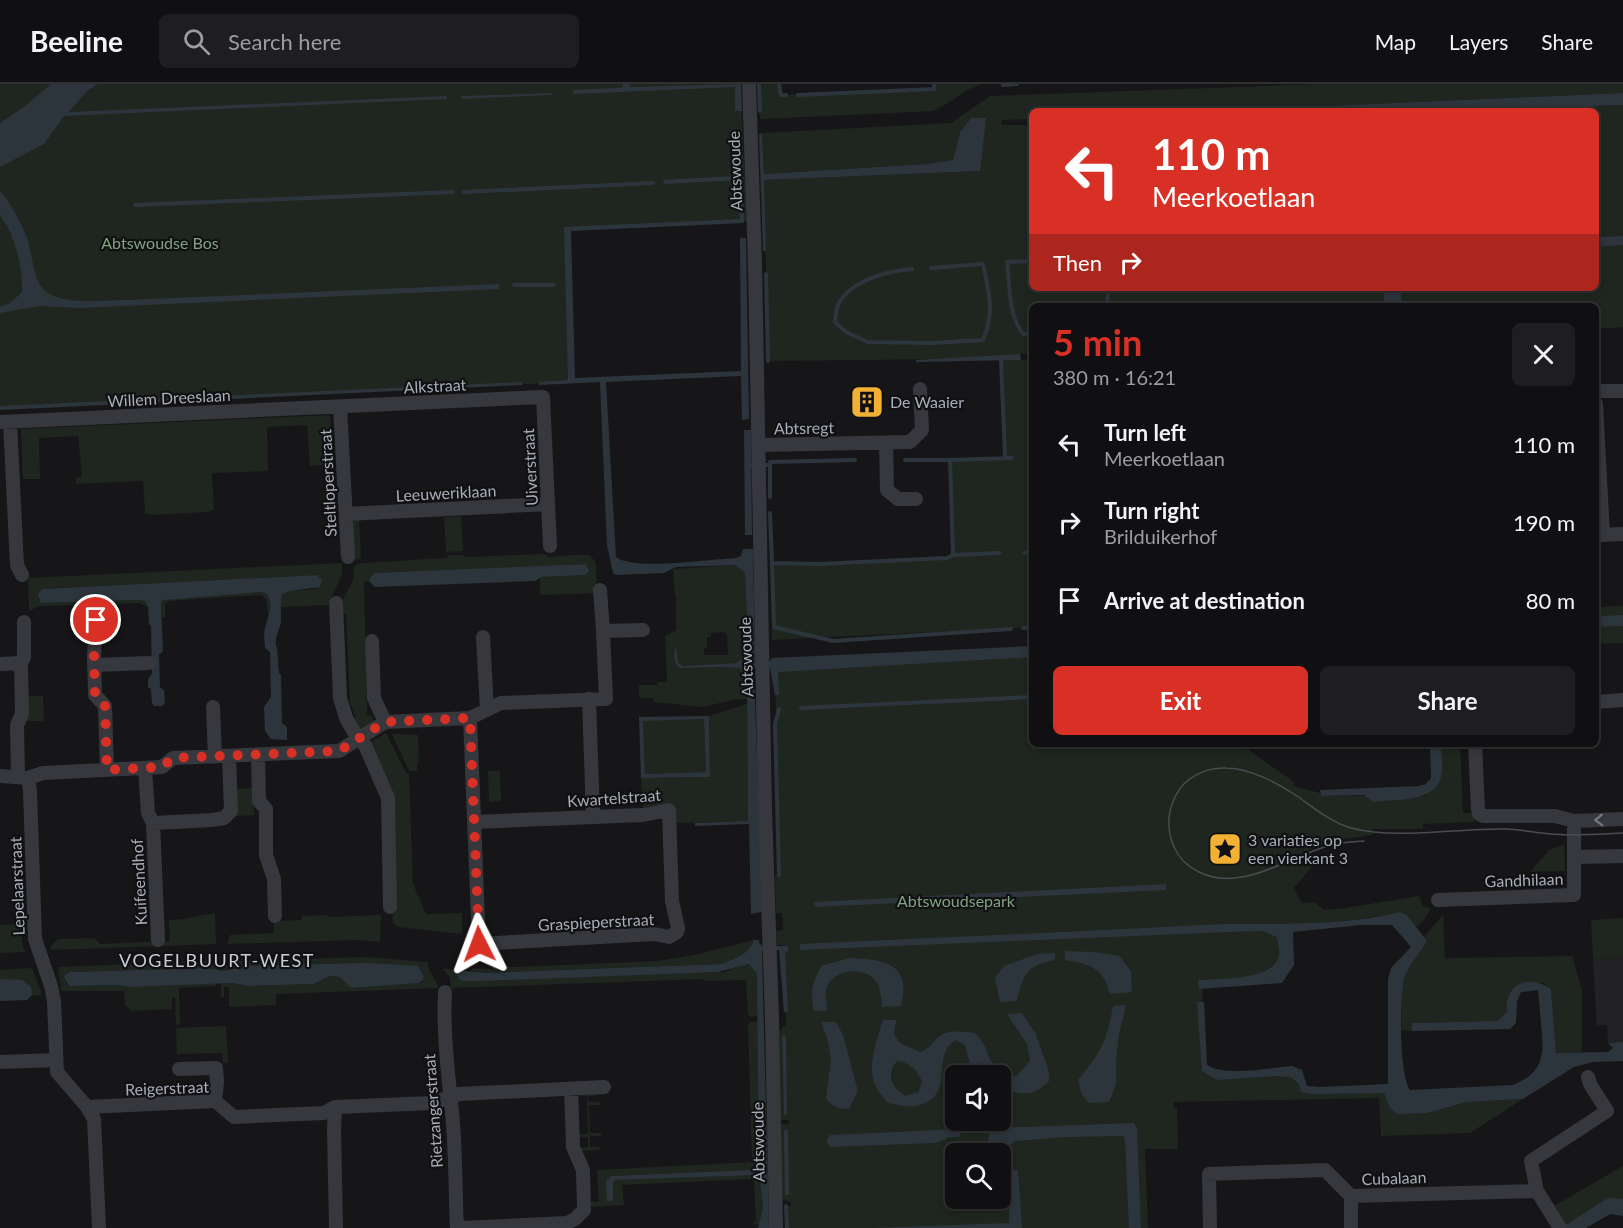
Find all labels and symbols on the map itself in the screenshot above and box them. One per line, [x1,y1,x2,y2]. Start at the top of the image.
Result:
street label: Abtswoude [724,131,745,211]
park label: Abtswoudse Bos [101,233,219,252]
street label: Alkstraat [403,374,467,397]
building icon: De Waaier [849,384,885,420]
street label: Willem Dreeslaan [107,385,231,410]
place label: De Waaier [890,392,964,411]
street label: Abtsregt [774,417,835,438]
street label: Steltloperstraat [315,428,340,537]
street label: Uiverstraat [518,428,541,506]
street label: Leeuweriklaan [395,480,497,505]
pin [70,594,121,645]
street label: Abtswoude [735,617,756,697]
street label: Kwartelstraat [566,785,662,810]
one-way arrow [1594,814,1603,826]
place label: 3 variaties op een vierkant 3 [1248,830,1348,867]
place icon: 3 variaties op een vierkant 3 [1207,831,1243,867]
street label: Lepelaarstraat [5,836,28,936]
street label: Kuifeendhof [127,838,150,926]
street label: Gandhilaan [1484,869,1564,890]
park label: Abtswoudsepark [897,891,1016,910]
street label: Graspieperstraat [537,909,655,934]
position arrow [447,912,511,976]
district label: VOGELBUURT-WEST [119,949,315,971]
street label: Rietzangerstraat [419,1053,446,1169]
street label: Reigerstraat [125,1077,210,1098]
street label: Abtswoude [747,1102,768,1182]
street label: Cubalaan [1361,1167,1427,1188]

